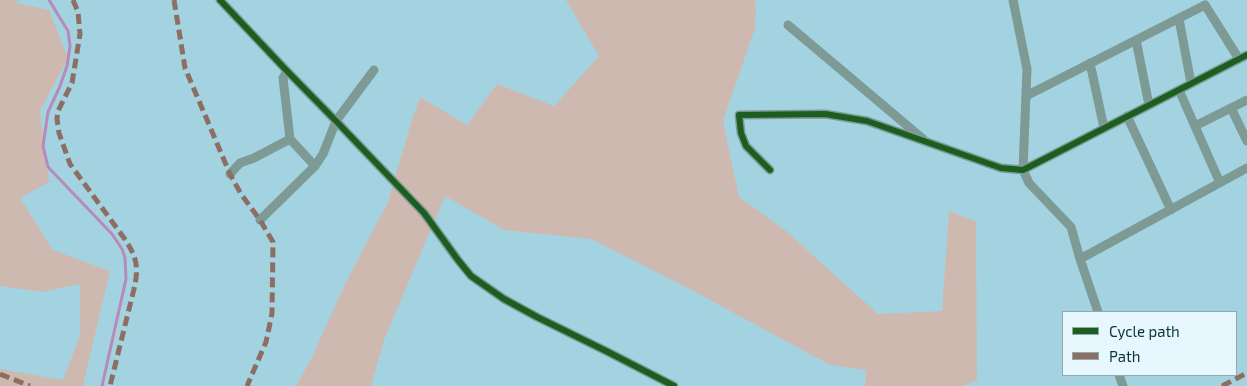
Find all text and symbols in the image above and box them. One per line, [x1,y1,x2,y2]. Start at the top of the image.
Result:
legend [1062,311,1237,376]
text: Cycle path [1109,322,1180,340]
text: Path [1109,347,1140,365]

